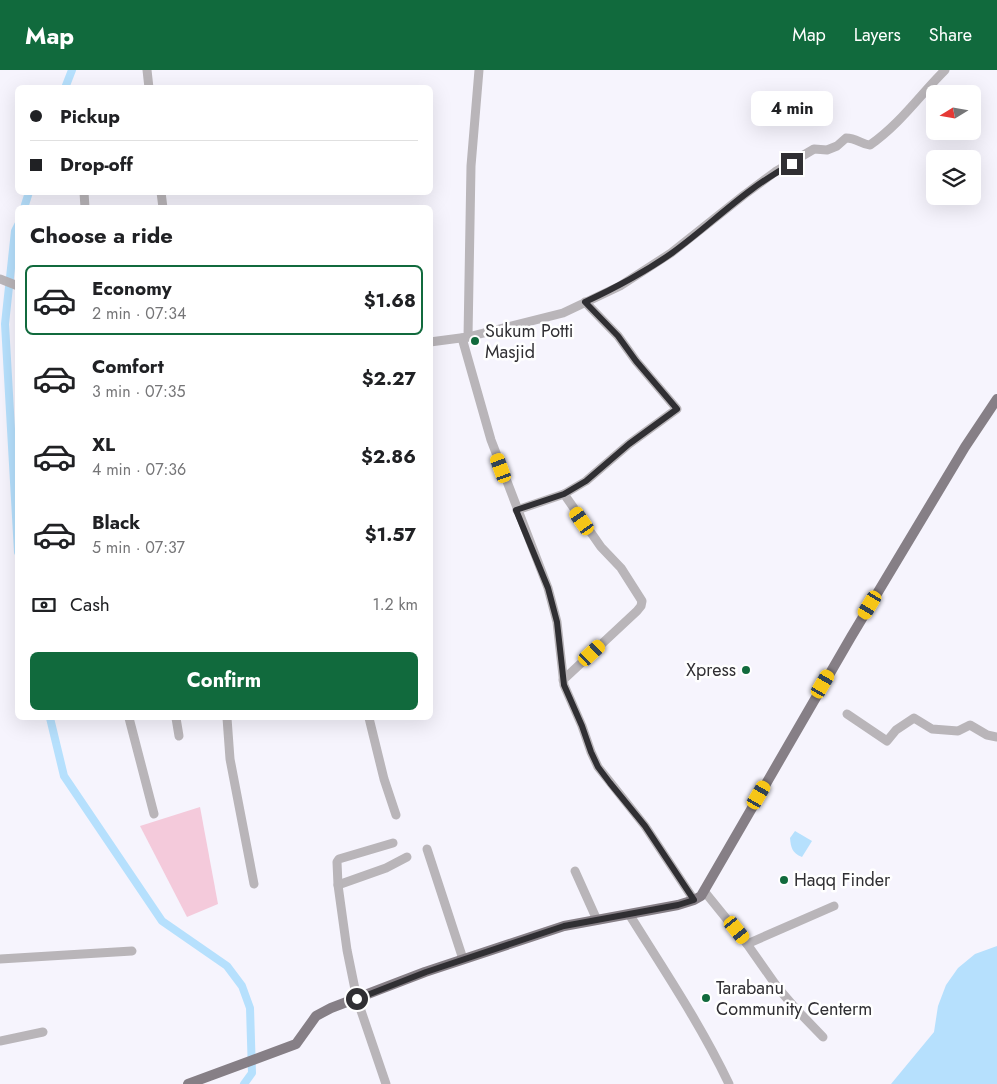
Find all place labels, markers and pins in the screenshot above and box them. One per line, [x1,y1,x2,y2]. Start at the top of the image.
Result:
place label: Sukum Potti Masjid [485,318,573,365]
marker: Sukum Potti Masjid [469,335,481,347]
place label: Xpress [686,657,736,683]
marker: Xpress [740,664,752,676]
place label: Haqq Finder [794,867,891,893]
marker: Haqq Finder [778,874,790,886]
place label: Tarabanu Community Centerm [716,975,872,1022]
marker: Tarabanu Community Centerm [700,992,712,1004]

